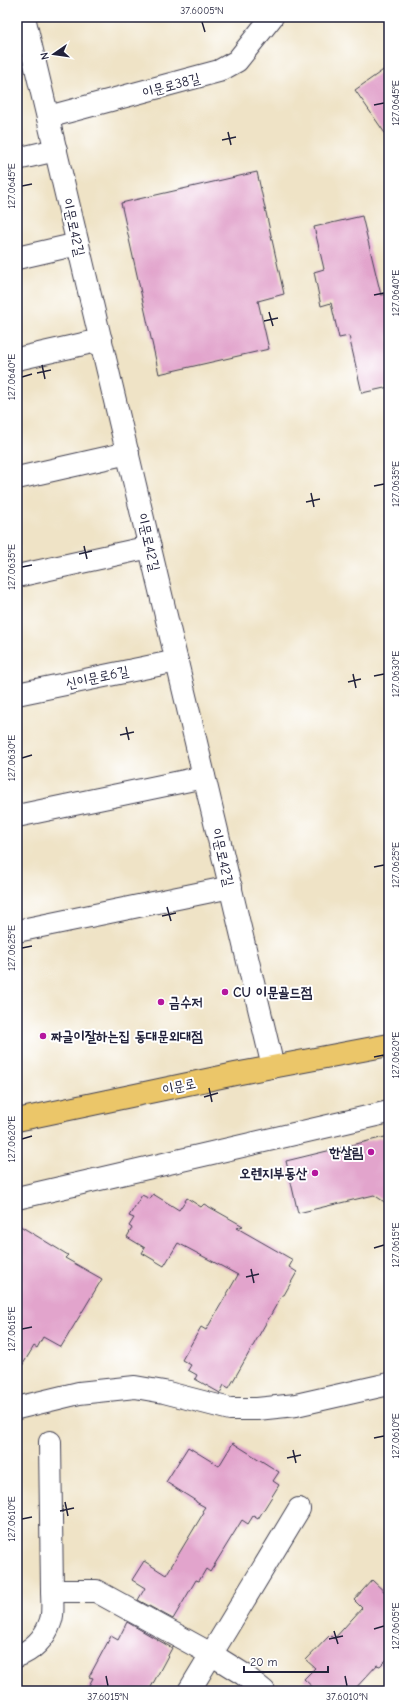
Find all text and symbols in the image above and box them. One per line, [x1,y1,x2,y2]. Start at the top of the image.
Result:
text: 37.6005°N [180,5,224,17]
north arrow [34,34,74,74]
text: N [38,51,52,61]
street label: 이문로38길 [140,69,203,101]
text: 127.0645°E [390,80,402,126]
text: 127.0645°E [6,163,18,209]
street label: 이문로42길 [59,196,89,259]
text: 127.0640°E [390,270,402,316]
text: 127.0640°E [6,354,18,400]
text: 127.0635°E [390,461,402,507]
street label: 이문로42길 [134,511,164,574]
text: 127.0635°E [6,544,18,590]
text: 127.0630°E [390,651,402,697]
street label: 신이문로6길 [64,662,131,692]
text: 127.0630°E [6,735,18,781]
street label: 이문로42길 [208,826,238,889]
text: 127.0625°E [390,842,402,888]
text: 127.0625°E [6,925,18,971]
place label: CU 이문골드점 [233,984,313,1001]
marker: CU 이문골드점 [220,987,230,997]
place label: 금수저 [169,994,203,1011]
marker: 금수저 [156,997,166,1007]
place label: 짜글이잘하는집 동대문외대점 [51,1028,203,1045]
marker: 짜글이잘하는집 동대문외대점 [38,1031,48,1041]
text: 127.0620°E [390,1032,402,1078]
street label: 이문로 [161,1075,197,1098]
text: 127.0620°E [6,1116,18,1162]
place label: 한살림 [328,1144,364,1161]
marker: 한살림 [366,1147,376,1157]
place label: 오렌지부동산 [239,1165,308,1182]
marker: 오렌지부동산 [310,1168,320,1178]
text: 127.0615°E [390,1223,402,1267]
text: 127.0615°E [6,1307,18,1351]
text: 127.0610°E [390,1413,402,1459]
text: 127.0610°E [6,1496,18,1542]
text: 127.0605°E [390,1603,402,1649]
scale bar [244,1648,328,1674]
text: 20 m [250,1655,278,1669]
text: 37.6015°N [87,1691,129,1703]
text: 37.6010°N [326,1691,368,1703]

